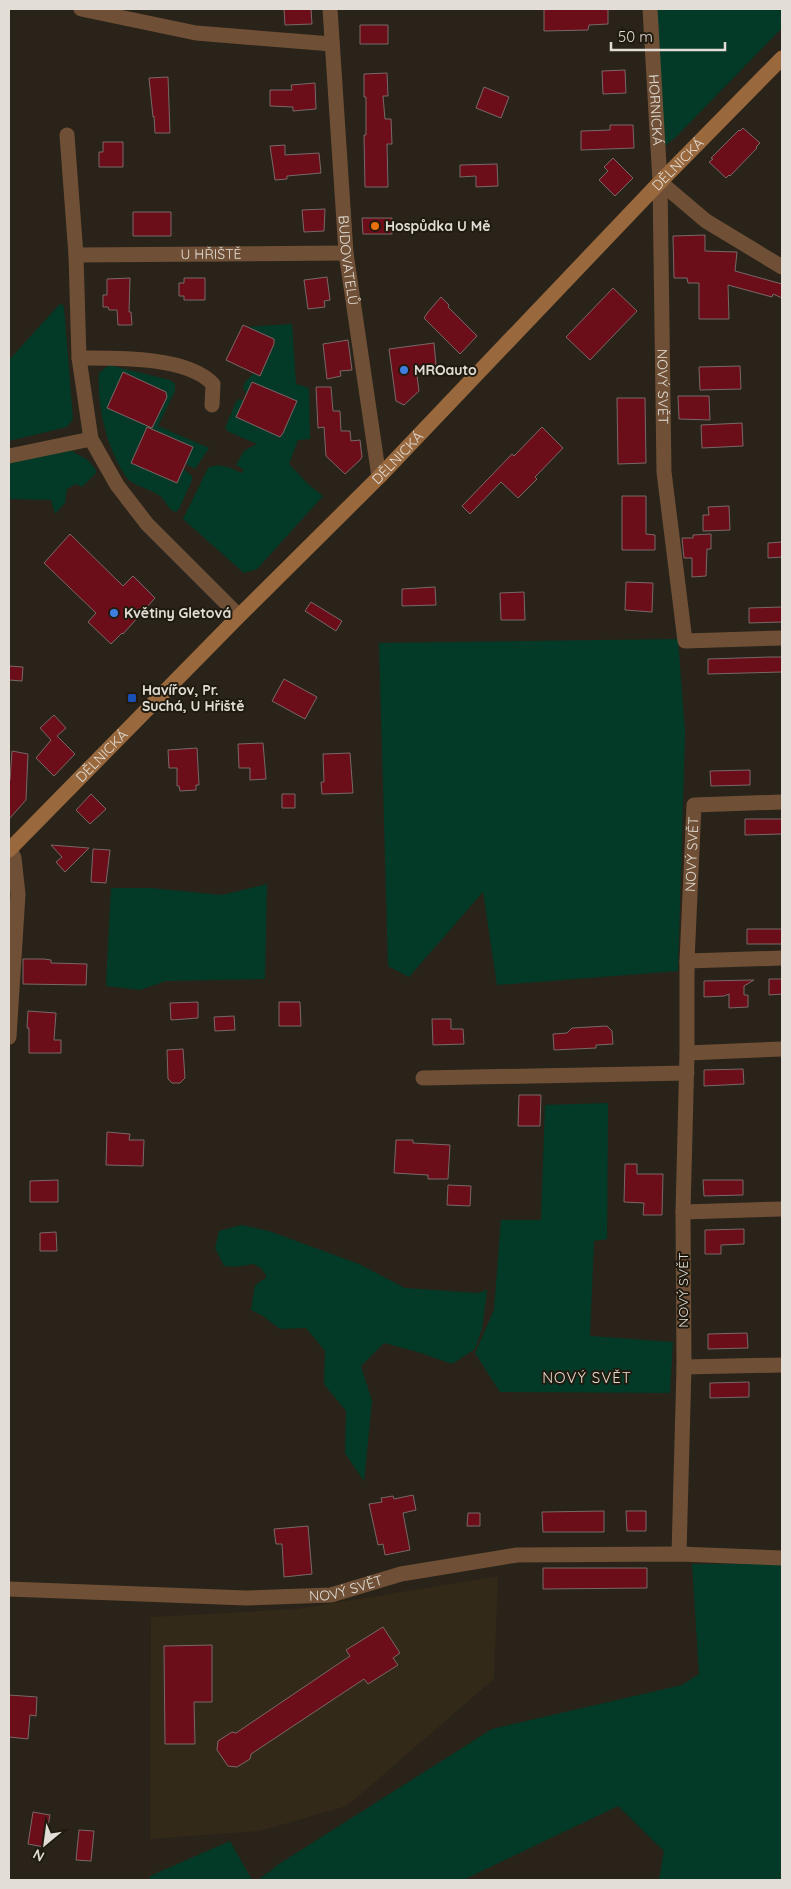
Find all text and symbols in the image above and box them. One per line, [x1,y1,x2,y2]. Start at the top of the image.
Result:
scale bar [611,20,725,52]
text: 50 m [618,27,653,46]
street label: HORNICKÁ [645,74,667,146]
street label: DĚLNICKÁ [648,134,708,194]
street label: BUDOVATELŮ [335,215,363,306]
place label: Hospůdka U Mě [385,217,491,235]
marker: Hospůdka U Mě [369,220,381,232]
street label: U HŘIŠTĚ [180,245,242,263]
street label: NOVÝ SVĚT [653,349,672,424]
place label: MROauto [414,361,477,379]
marker: MROauto [398,364,410,376]
street label: DĚLNICKÁ [368,427,427,488]
place label: Květiny Gletová [124,604,231,622]
marker: Květiny Gletová [108,607,120,619]
place label: Havířov, Pr. Suchá, U Hřiště [142,681,245,715]
marker: Havířov, Pr. Suchá, U Hřiště [126,692,138,704]
street label: DĚLNICKÁ [72,726,131,786]
street label: NOVÝ SVĚT [681,816,702,892]
street label: NOVÝ SVĚT [674,1252,692,1328]
district label: NOVÝ SVĚT [542,1368,632,1387]
street label: NOVÝ SVĚT [309,1571,385,1605]
north arrow [20,1819,70,1869]
text: N [30,1845,48,1866]

